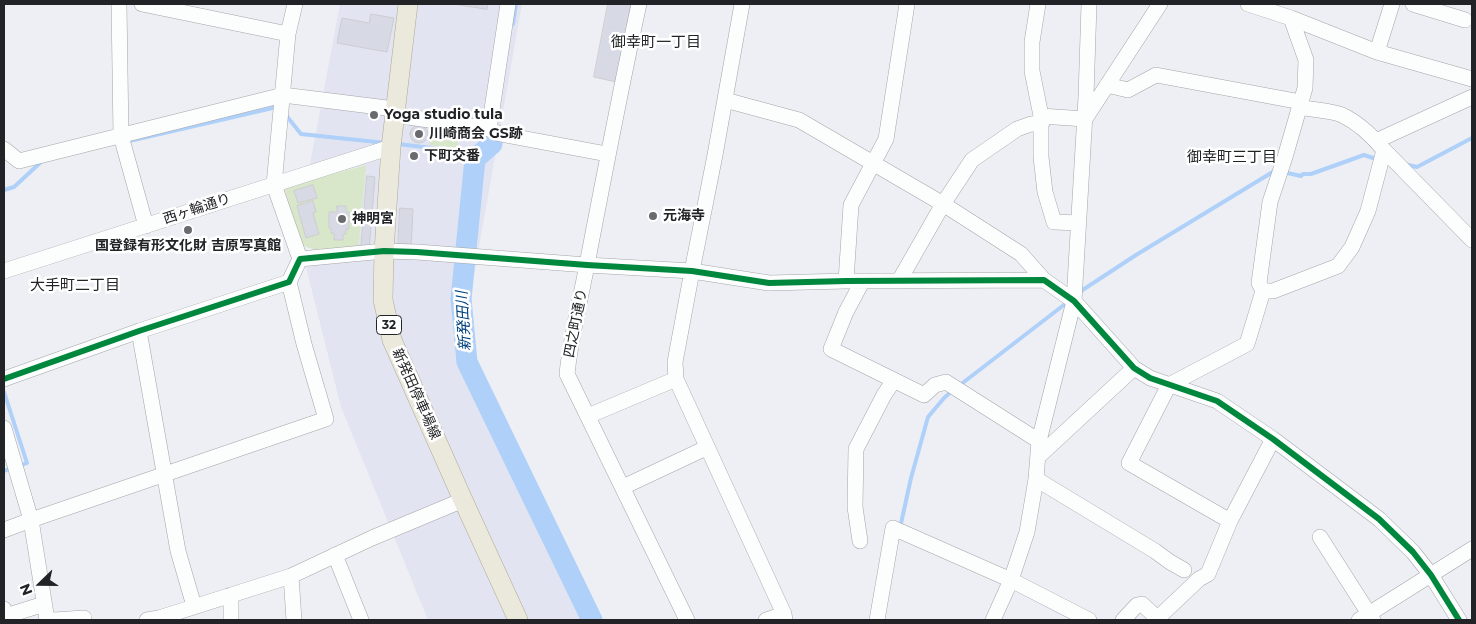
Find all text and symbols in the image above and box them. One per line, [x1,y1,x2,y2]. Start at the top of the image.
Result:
district label: 御幸町一丁目 [611,34,701,52]
place label: Yoga studio tula [384,107,503,123]
marker: Yoga studio tula [368,109,380,121]
place label: 川崎商会 GS跡 [429,126,523,142]
marker: 川崎商会 GS跡 [413,128,425,140]
place label: 下町交番 [424,148,480,164]
district label: 御幸町三丁目 [1187,149,1277,167]
marker: 下町交番 [408,150,420,162]
street label: 西ヶ輪通り [161,190,233,228]
place label: 元海寺 [663,208,705,224]
marker: 元海寺 [647,210,659,222]
place label: 神明宮 [352,211,394,227]
marker: 神明宮 [336,213,348,225]
marker: 国登録有形文化財 吉原写真館 [182,224,194,236]
place label: 国登録有形文化財 吉原写真館 [95,238,281,254]
district label: 大手町二丁目 [30,277,120,295]
street label: 四之町通り [561,287,591,359]
water label: 新発田川 [453,291,475,351]
road number: 32 [376,316,402,334]
street label: 新発田停車場線 [388,346,444,442]
north arrow [15,559,65,609]
text: N [16,581,37,598]

